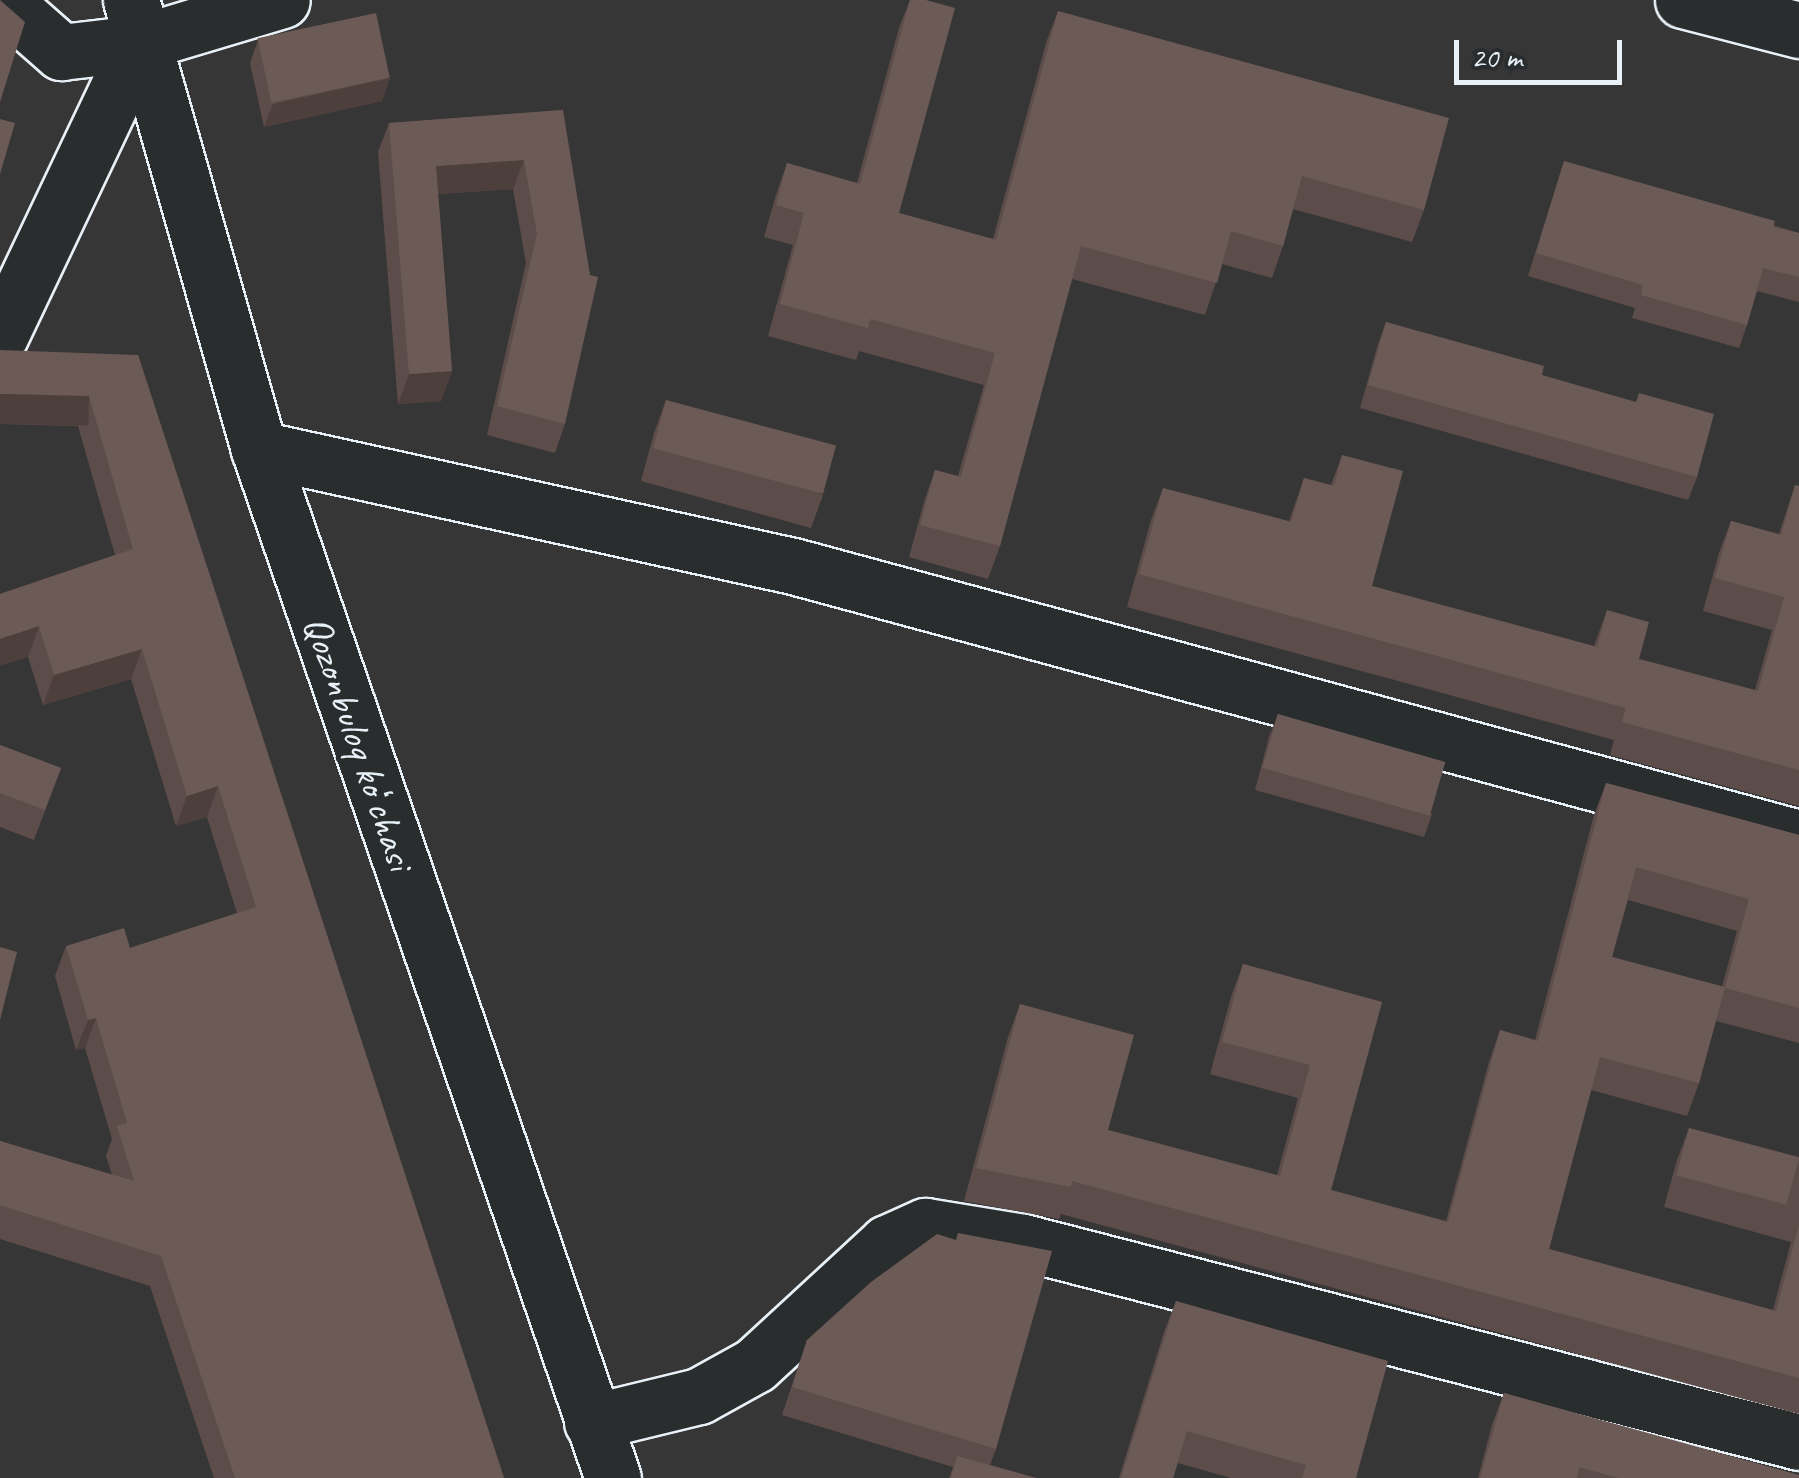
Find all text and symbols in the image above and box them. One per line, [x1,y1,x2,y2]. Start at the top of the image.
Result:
scale bar [1459,20,1626,82]
text: 20 m [1471,38,1522,76]
street label: Qozonbuloq koʻchasi [293,610,425,876]

